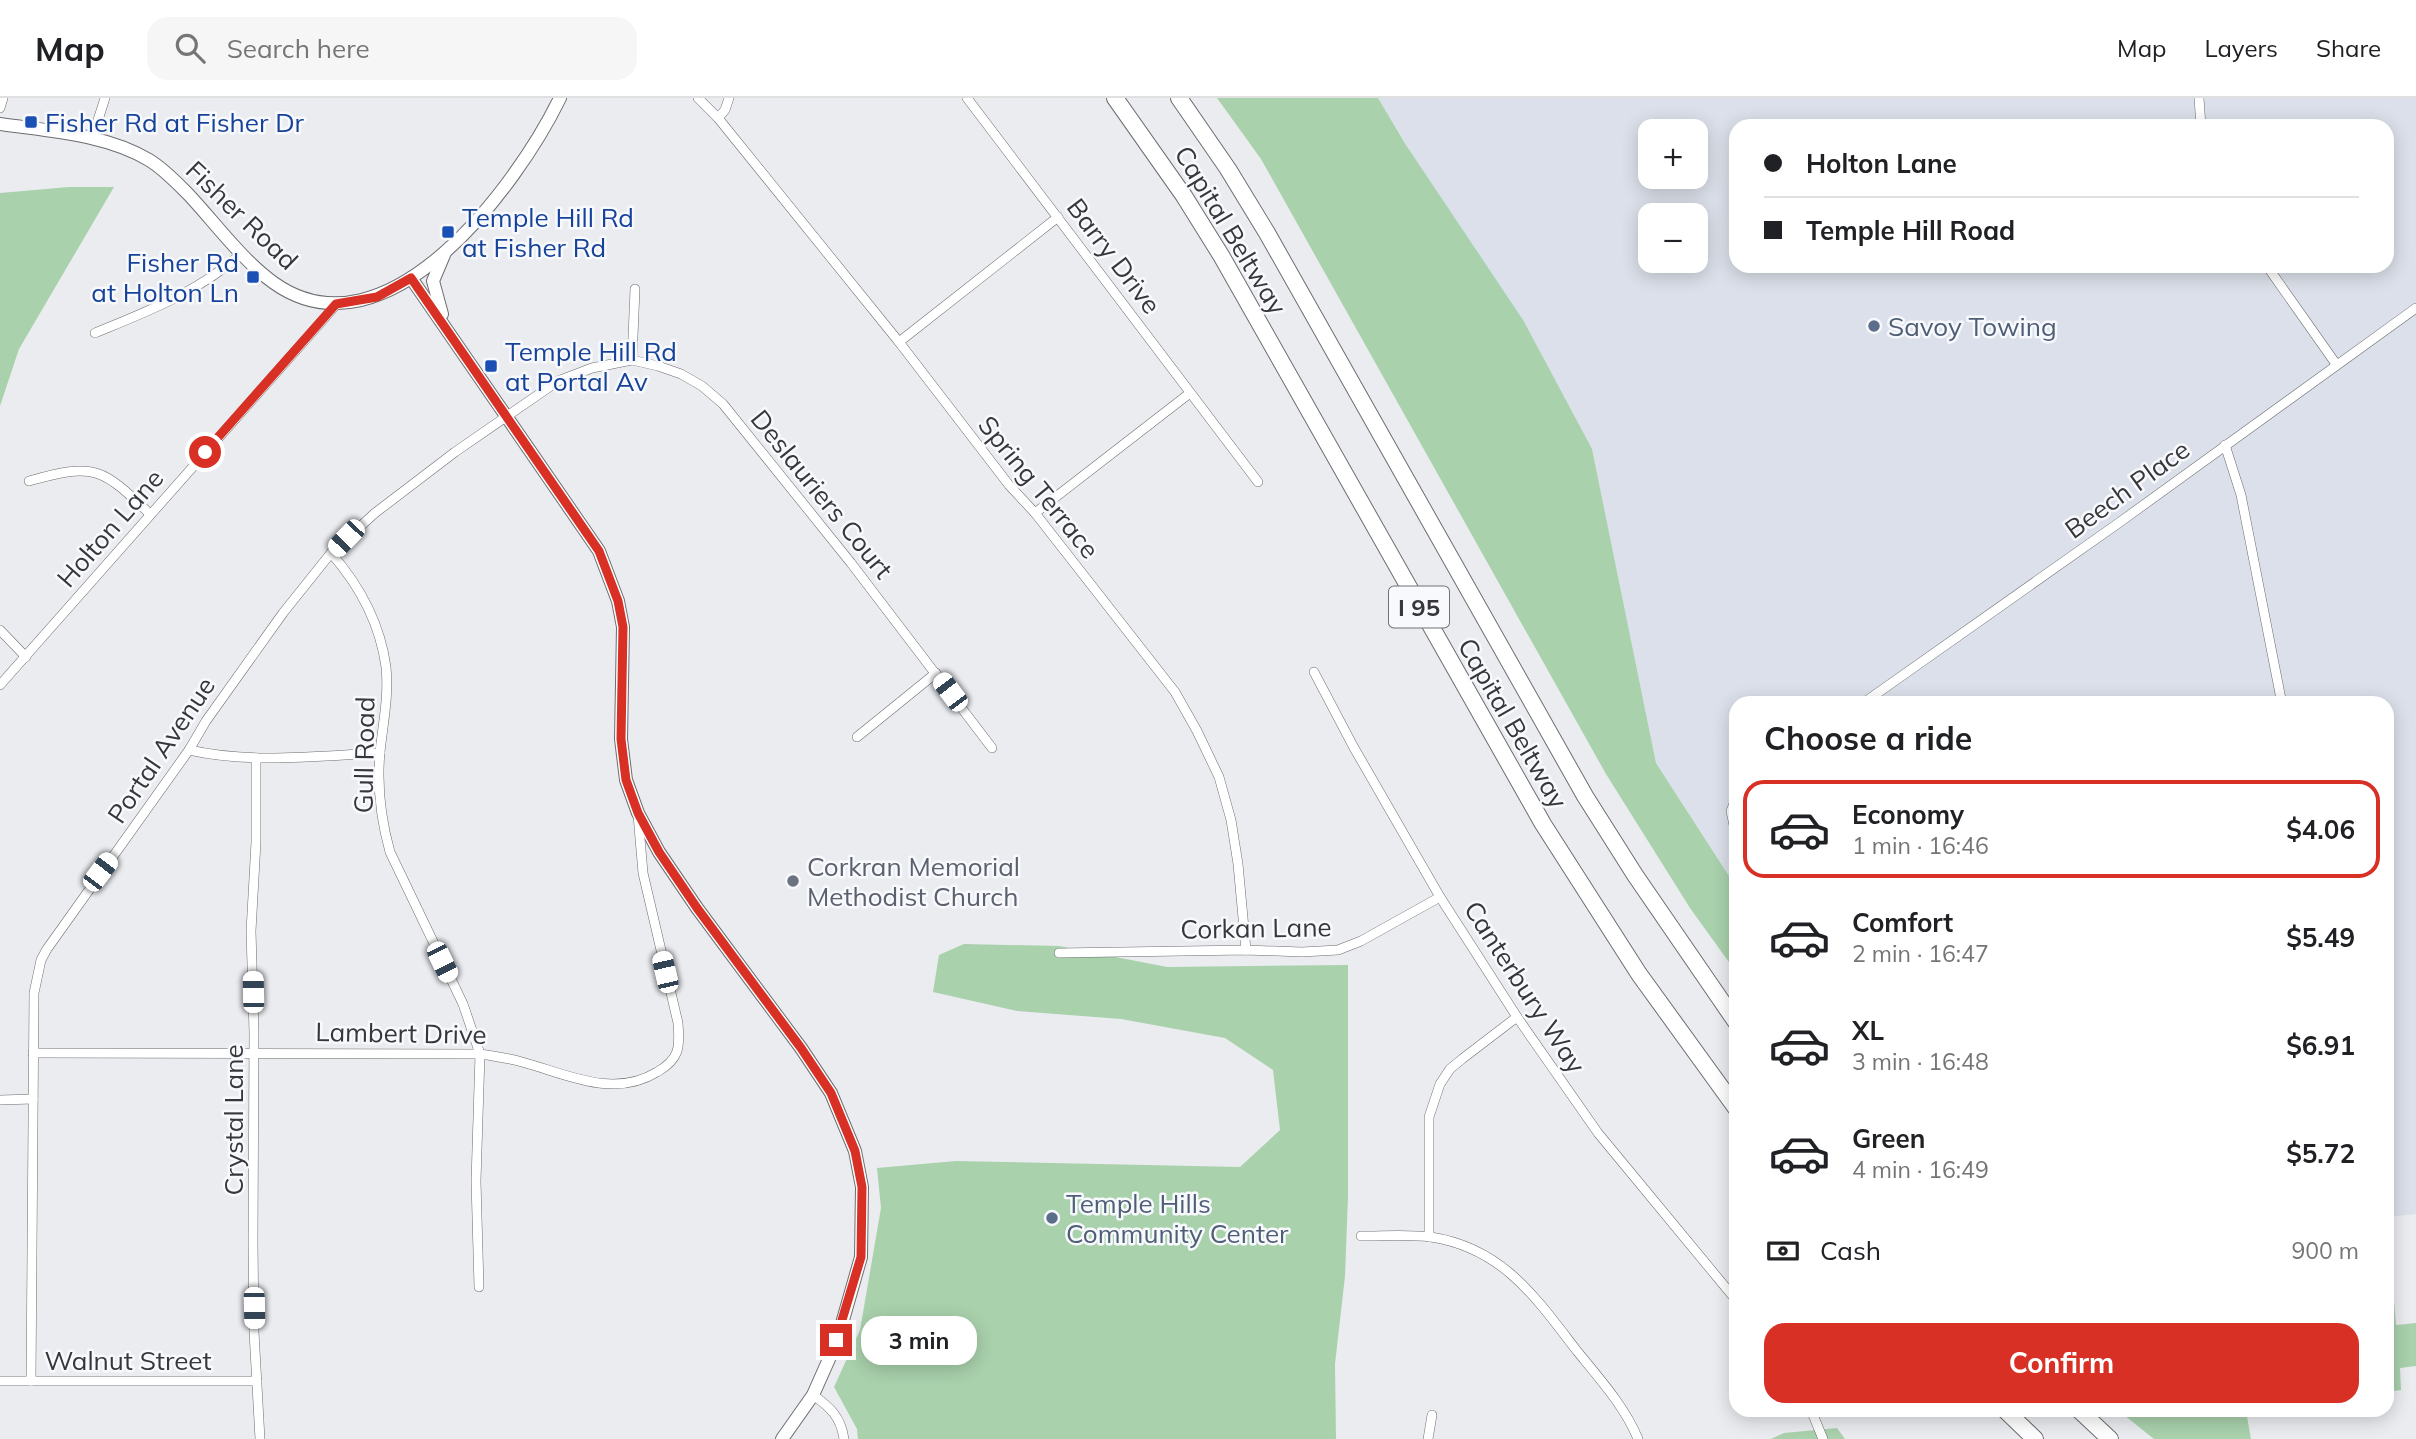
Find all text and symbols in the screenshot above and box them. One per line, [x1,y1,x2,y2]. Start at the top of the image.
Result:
search box [147,17,637,80]
text: Map [35,28,105,69]
icon: search [171,29,209,67]
text: Search here [227,32,370,65]
text: Map [2117,33,2166,63]
text: Layers [2204,33,2278,63]
text: Share [2316,33,2381,63]
place label: Fisher Rd at Fisher Dr [45,106,305,139]
marker: Fisher Rd at Fisher Dr [23,114,39,130]
map controls [1638,119,1708,273]
button: + [1638,119,1708,189]
street label: Capital Beltway [1168,140,1295,321]
text: Holton Lane [1806,147,1957,180]
street label: Fisher Road [179,153,305,277]
street label: Barry Drive [1060,192,1168,320]
place label: Temple Hill Rd at Fisher Rd [462,201,634,264]
button: − [1638,203,1708,273]
text: Temple Hill Road [1806,214,2015,247]
marker: Temple Hill Rd at Fisher Rd [440,224,456,240]
place label: Fisher Rd at Holton Ln [91,246,239,309]
marker: Fisher Rd at Holton Ln [245,269,261,285]
place label: Savoy Towing [1888,310,2057,343]
marker: Savoy Towing [1866,318,1882,334]
place label: Temple Hill Rd at Portal Av [505,335,677,398]
marker: Temple Hill Rd at Portal Av [483,358,499,374]
street label: Deslauriers Court [744,403,900,585]
street label: Spring Terrace [971,409,1107,565]
street label: Beech Place [2058,433,2196,545]
route start [189,436,221,468]
street label: Holton Lane [50,462,170,594]
car [324,516,369,560]
road number: I 95 [1389,586,1449,628]
street label: Capital Beltway [1451,632,1575,814]
car [929,669,972,715]
street label: Portal Avenue [100,670,222,830]
street label: Gull Road [346,696,382,814]
text: Choose a ride [1764,718,1972,758]
icon: car [1768,798,1831,861]
text: Economy [1852,798,1964,831]
text: $4.06 [2286,813,2355,846]
text: 1 min · 16:46 [1852,831,1989,860]
car [79,849,122,895]
place label: Corkran Memorial Methodist Church [807,850,1020,913]
marker: Corkran Memorial Methodist Church [785,873,801,889]
street label: Canterbury Way [1457,895,1593,1080]
icon: car [1768,906,1831,969]
text: Comfort [1852,906,1953,939]
street label: Corkan Lane [1180,910,1332,946]
text: $5.49 [2286,921,2355,954]
car [424,939,461,985]
text: 2 min · 16:47 [1852,939,1989,968]
car [651,949,680,995]
car [243,971,264,1013]
icon: car [1768,1014,1831,1077]
text: XL [1852,1014,1884,1047]
street label: Lambert Drive [315,1015,487,1051]
text: $6.91 [2286,1029,2355,1062]
street label: Crystal Lane [217,1044,250,1196]
text: 3 min · 16:48 [1852,1047,1989,1076]
icon: car [1768,1122,1831,1185]
text: Green [1852,1122,1925,1155]
text: $5.72 [2286,1137,2355,1170]
text: 4 min · 16:49 [1852,1155,1989,1184]
place label: Temple Hills Community Center [1066,1187,1289,1250]
marker: Temple Hills Community Center [1044,1210,1060,1226]
icon: cash [1764,1232,1802,1270]
text: Cash [1820,1234,1881,1267]
text: 900 m [2291,1236,2359,1265]
car [244,1287,265,1329]
callout: 3 min [860,1316,976,1364]
button: Confirm [1764,1323,2359,1403]
route end [820,1324,852,1356]
text: 3 min [889,1326,949,1355]
street label: Walnut Street [44,1344,212,1377]

